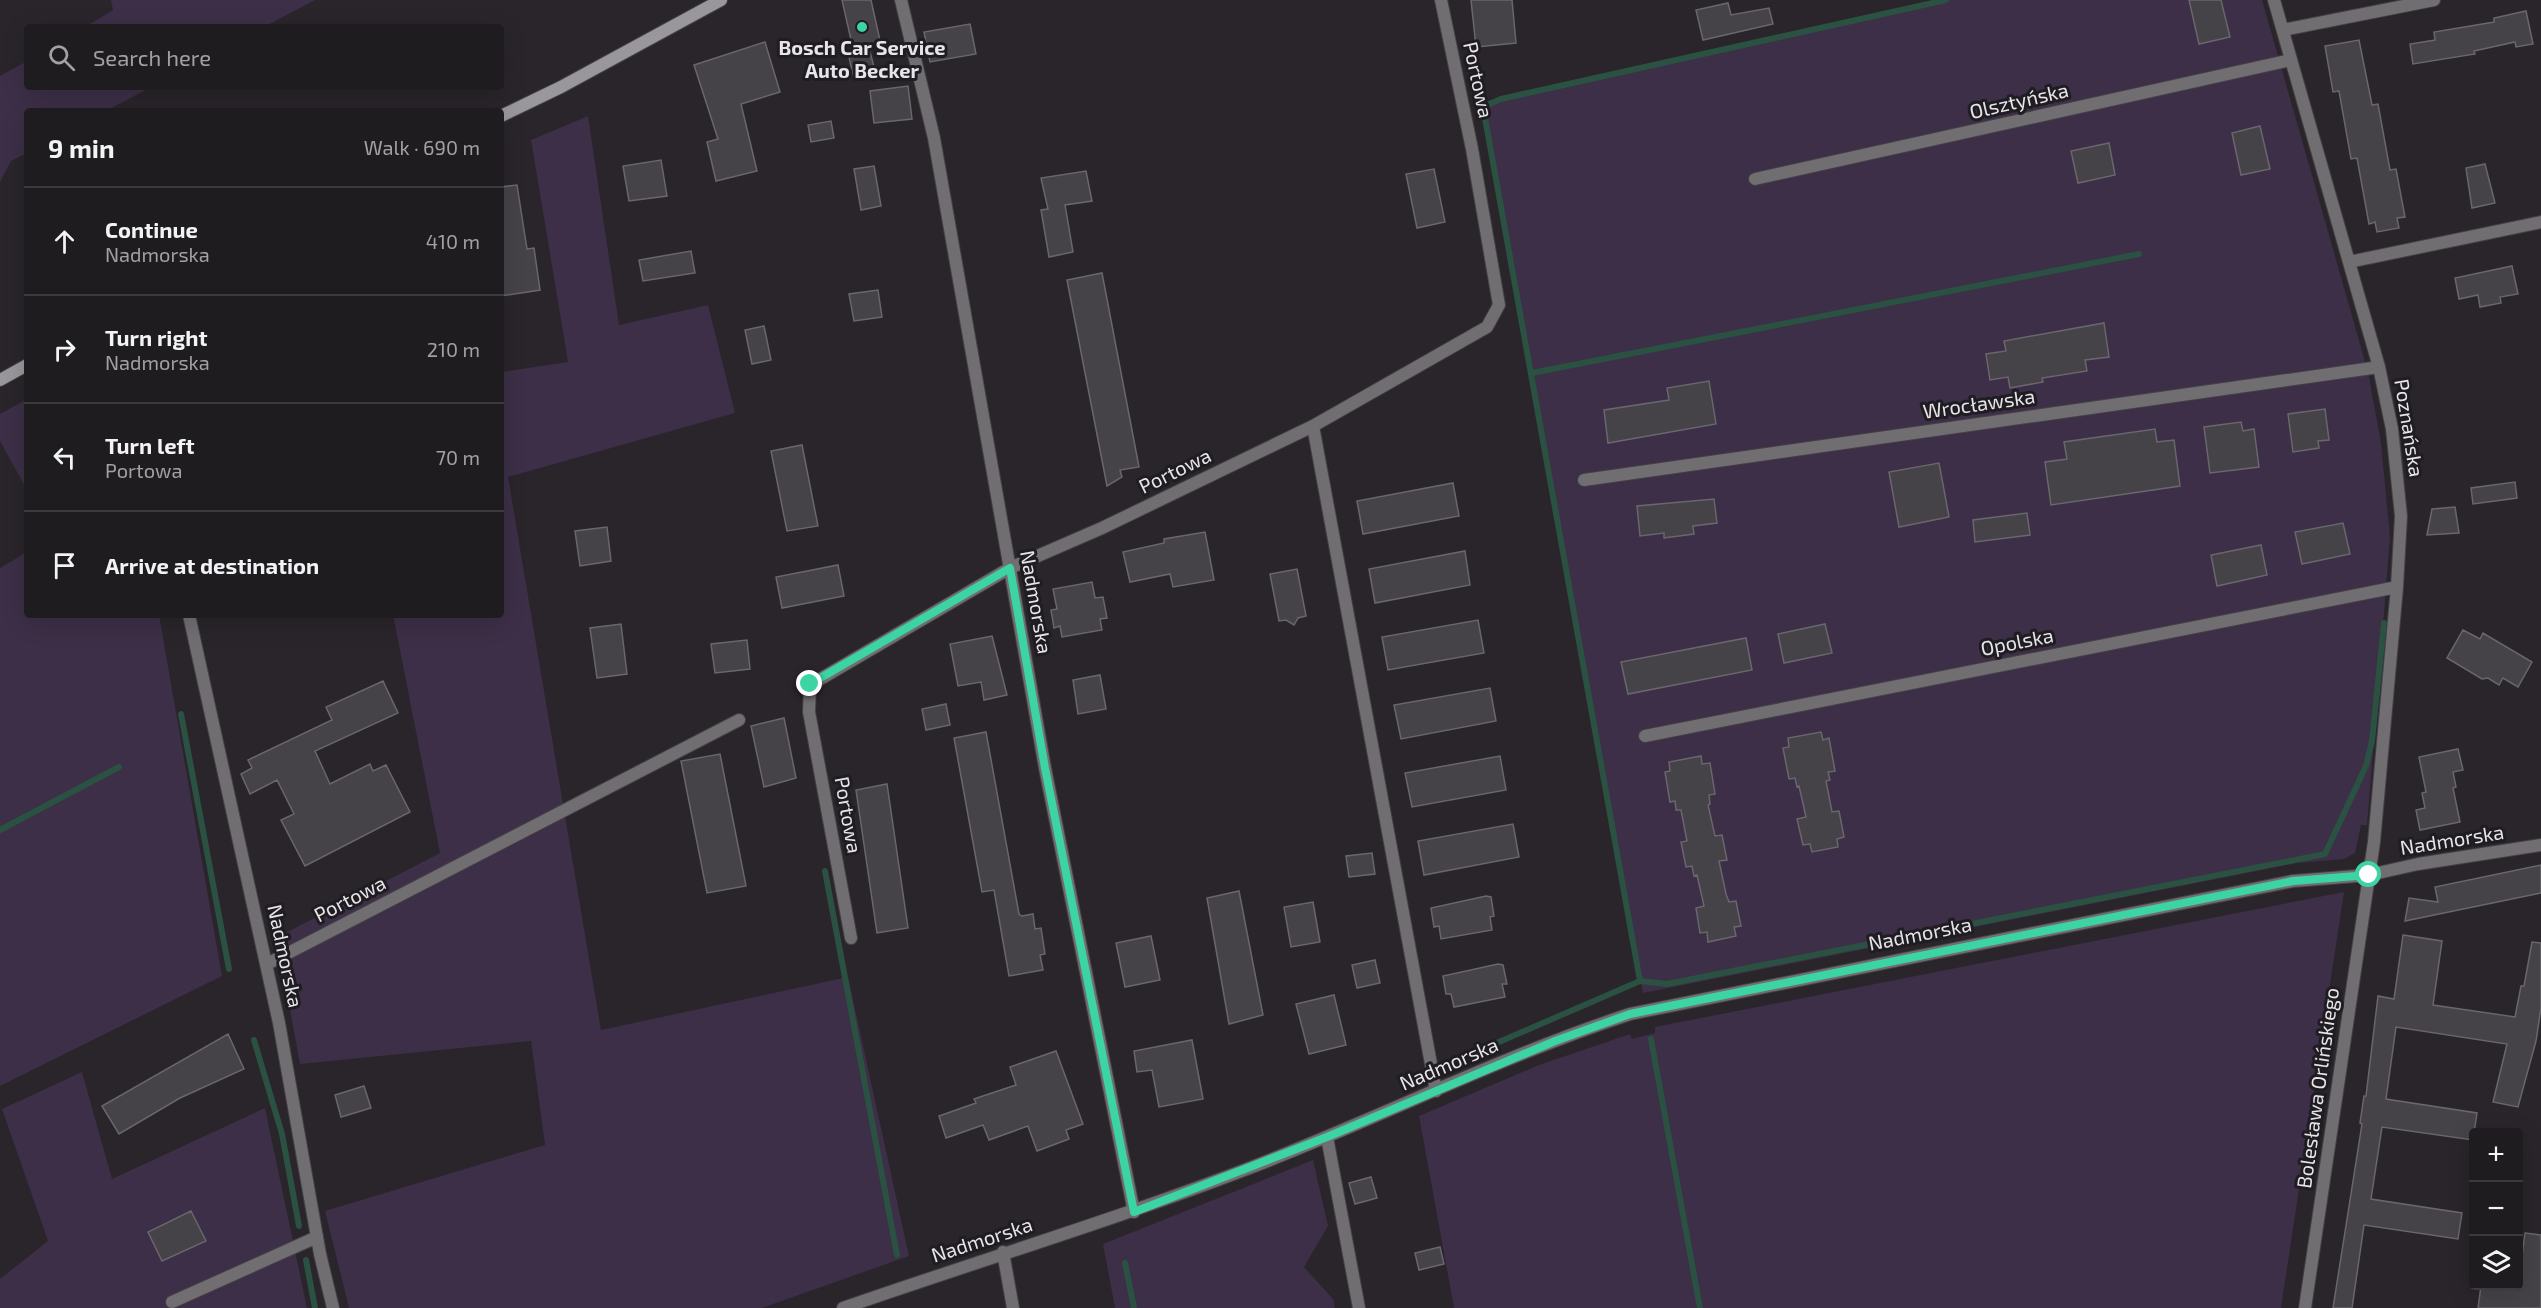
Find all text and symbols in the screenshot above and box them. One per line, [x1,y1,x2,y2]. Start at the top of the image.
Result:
marker: Bosch Car Service Auto Becker [855,20,869,34]
search box [24,24,504,90]
place label: Bosch Car Service Auto Becker [778,35,946,82]
street label: Portowa [1459,39,1499,120]
icon: search [45,41,78,74]
text: Search here [93,44,211,70]
street label: Olsztyńska [1967,77,2071,123]
text: 9 min [48,132,115,163]
text: Walk · 690 m [364,135,480,159]
text: Continue [105,216,198,242]
icon: ahead [48,225,81,258]
text: 410 m [426,229,480,253]
text: Nadmorska [105,242,210,266]
text: Turn right [105,324,207,350]
icon: right [48,333,81,366]
text: 210 m [427,337,480,361]
text: Nadmorska [105,350,210,374]
street label: Poznańska [2390,377,2430,478]
street label: Wrocławska [1921,383,2036,423]
text: Turn left [105,432,194,458]
icon: left [48,441,81,474]
street label: Portowa [1135,442,1215,498]
text: 70 m [436,445,480,469]
text: Portowa [105,458,182,482]
street label: Nadmorska [1016,548,1058,655]
icon: arrive [48,549,81,582]
text: Arrive at destination [105,552,319,578]
street label: Opolska [1978,622,2055,660]
route end [796,670,822,696]
street label: Portowa [830,775,868,855]
street label: Nadmorska [2398,819,2505,859]
route start [2355,861,2381,887]
street label: Portowa [310,870,389,926]
street label: Nadmorska [263,902,309,1010]
street label: Nadmorska [1866,911,1974,955]
street label: Bolesława Orlińskiego [2291,986,2343,1190]
street label: Nadmorska [1396,1032,1502,1095]
map controls [2469,1128,2523,1290]
button: + [2469,1128,2523,1182]
button: − [2469,1182,2523,1236]
street label: Nadmorska [928,1211,1035,1267]
button: layers [2469,1236,2523,1290]

